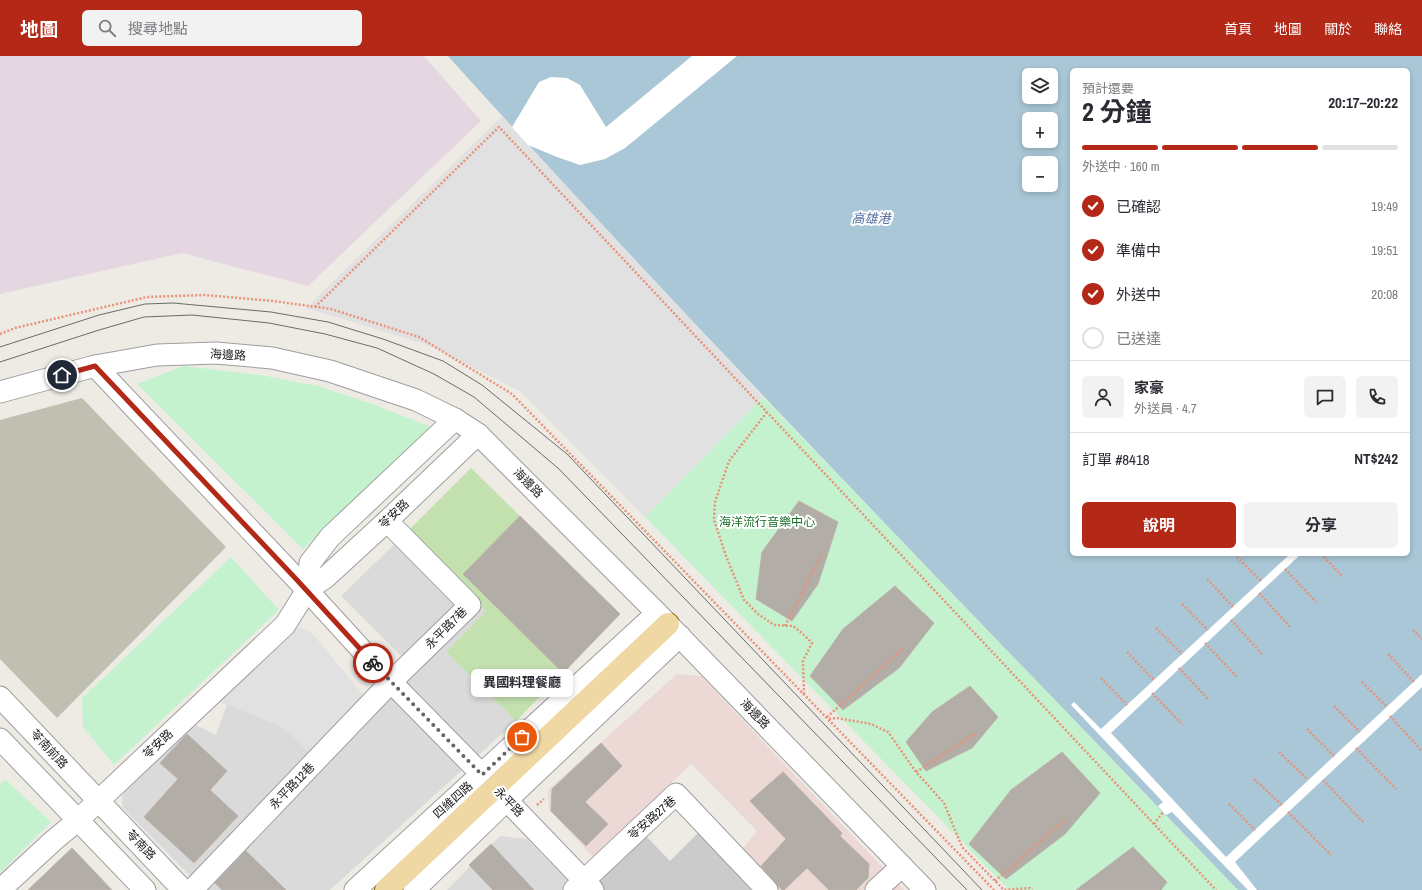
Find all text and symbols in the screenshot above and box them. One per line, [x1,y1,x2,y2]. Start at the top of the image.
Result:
search box [82,10,362,46]
text: 地圖 [20,16,58,42]
icon: search [96,17,118,39]
text: 搜尋地點 [128,18,188,39]
text: 首頁 [1224,20,1252,38]
text: 地圖 [1274,20,1302,38]
text: 關於 [1324,20,1352,38]
text: 聯絡 [1374,20,1402,38]
map controls [1022,68,1058,192]
button: layers [1022,68,1058,104]
text: 預計還要 [1082,80,1134,97]
text: 20:17–20:22 [1328,92,1398,113]
text: 2 分鐘 [1082,94,1152,129]
button: + [1022,112,1058,148]
button: − [1022,156,1058,192]
text: 外送中 · 160 m [1082,158,1160,175]
icon: check [1082,195,1104,217]
text: 已確認 [1116,196,1161,217]
text: 19:49 [1371,198,1398,215]
water label: 高雄港 [851,210,892,227]
icon: check [1082,239,1104,261]
text: 準備中 [1116,240,1161,261]
text: 19:51 [1371,242,1398,259]
icon: check [1082,283,1104,305]
text: 外送中 [1116,284,1161,305]
text: 20:08 [1371,286,1398,303]
text: 已送達 [1116,328,1161,349]
street label: 海邊路 [210,346,246,364]
pin [45,358,79,392]
icon: home [51,364,73,386]
button: person [1082,376,1124,418]
button: chat [1304,376,1346,418]
button: phone [1356,376,1398,418]
text: 家豪 [1134,377,1164,398]
text: 外送員 · 4.7 [1134,400,1197,417]
text: NT$242 [1354,448,1398,469]
text: 訂單 #8418 [1082,449,1150,470]
street label: 海邊路 [510,465,546,501]
street label: 苓安路 [375,496,413,532]
button: 說明 [1082,502,1236,548]
button: 分享 [1244,502,1398,548]
park label: 海洋流行音樂中心 [719,514,815,530]
street label: 永平路7巷 [421,603,471,653]
courier [353,643,393,683]
icon: bike [362,652,384,674]
callout: 異國料理餐廳 [471,669,573,697]
text: 異國料理餐廳 [483,674,561,691]
street label: 海邊路 [737,695,773,733]
pin [505,720,539,754]
street label: 苓南前路 [27,726,71,772]
street label: 苓安路 [139,726,177,762]
icon: bag [511,726,533,748]
street label: 永平路12巷 [266,759,318,813]
street label: 四維四路 [430,778,476,822]
street label: 永平路 [491,783,527,821]
street label: 苓安路27巷 [625,793,679,843]
street label: 苓南路 [123,826,159,864]

